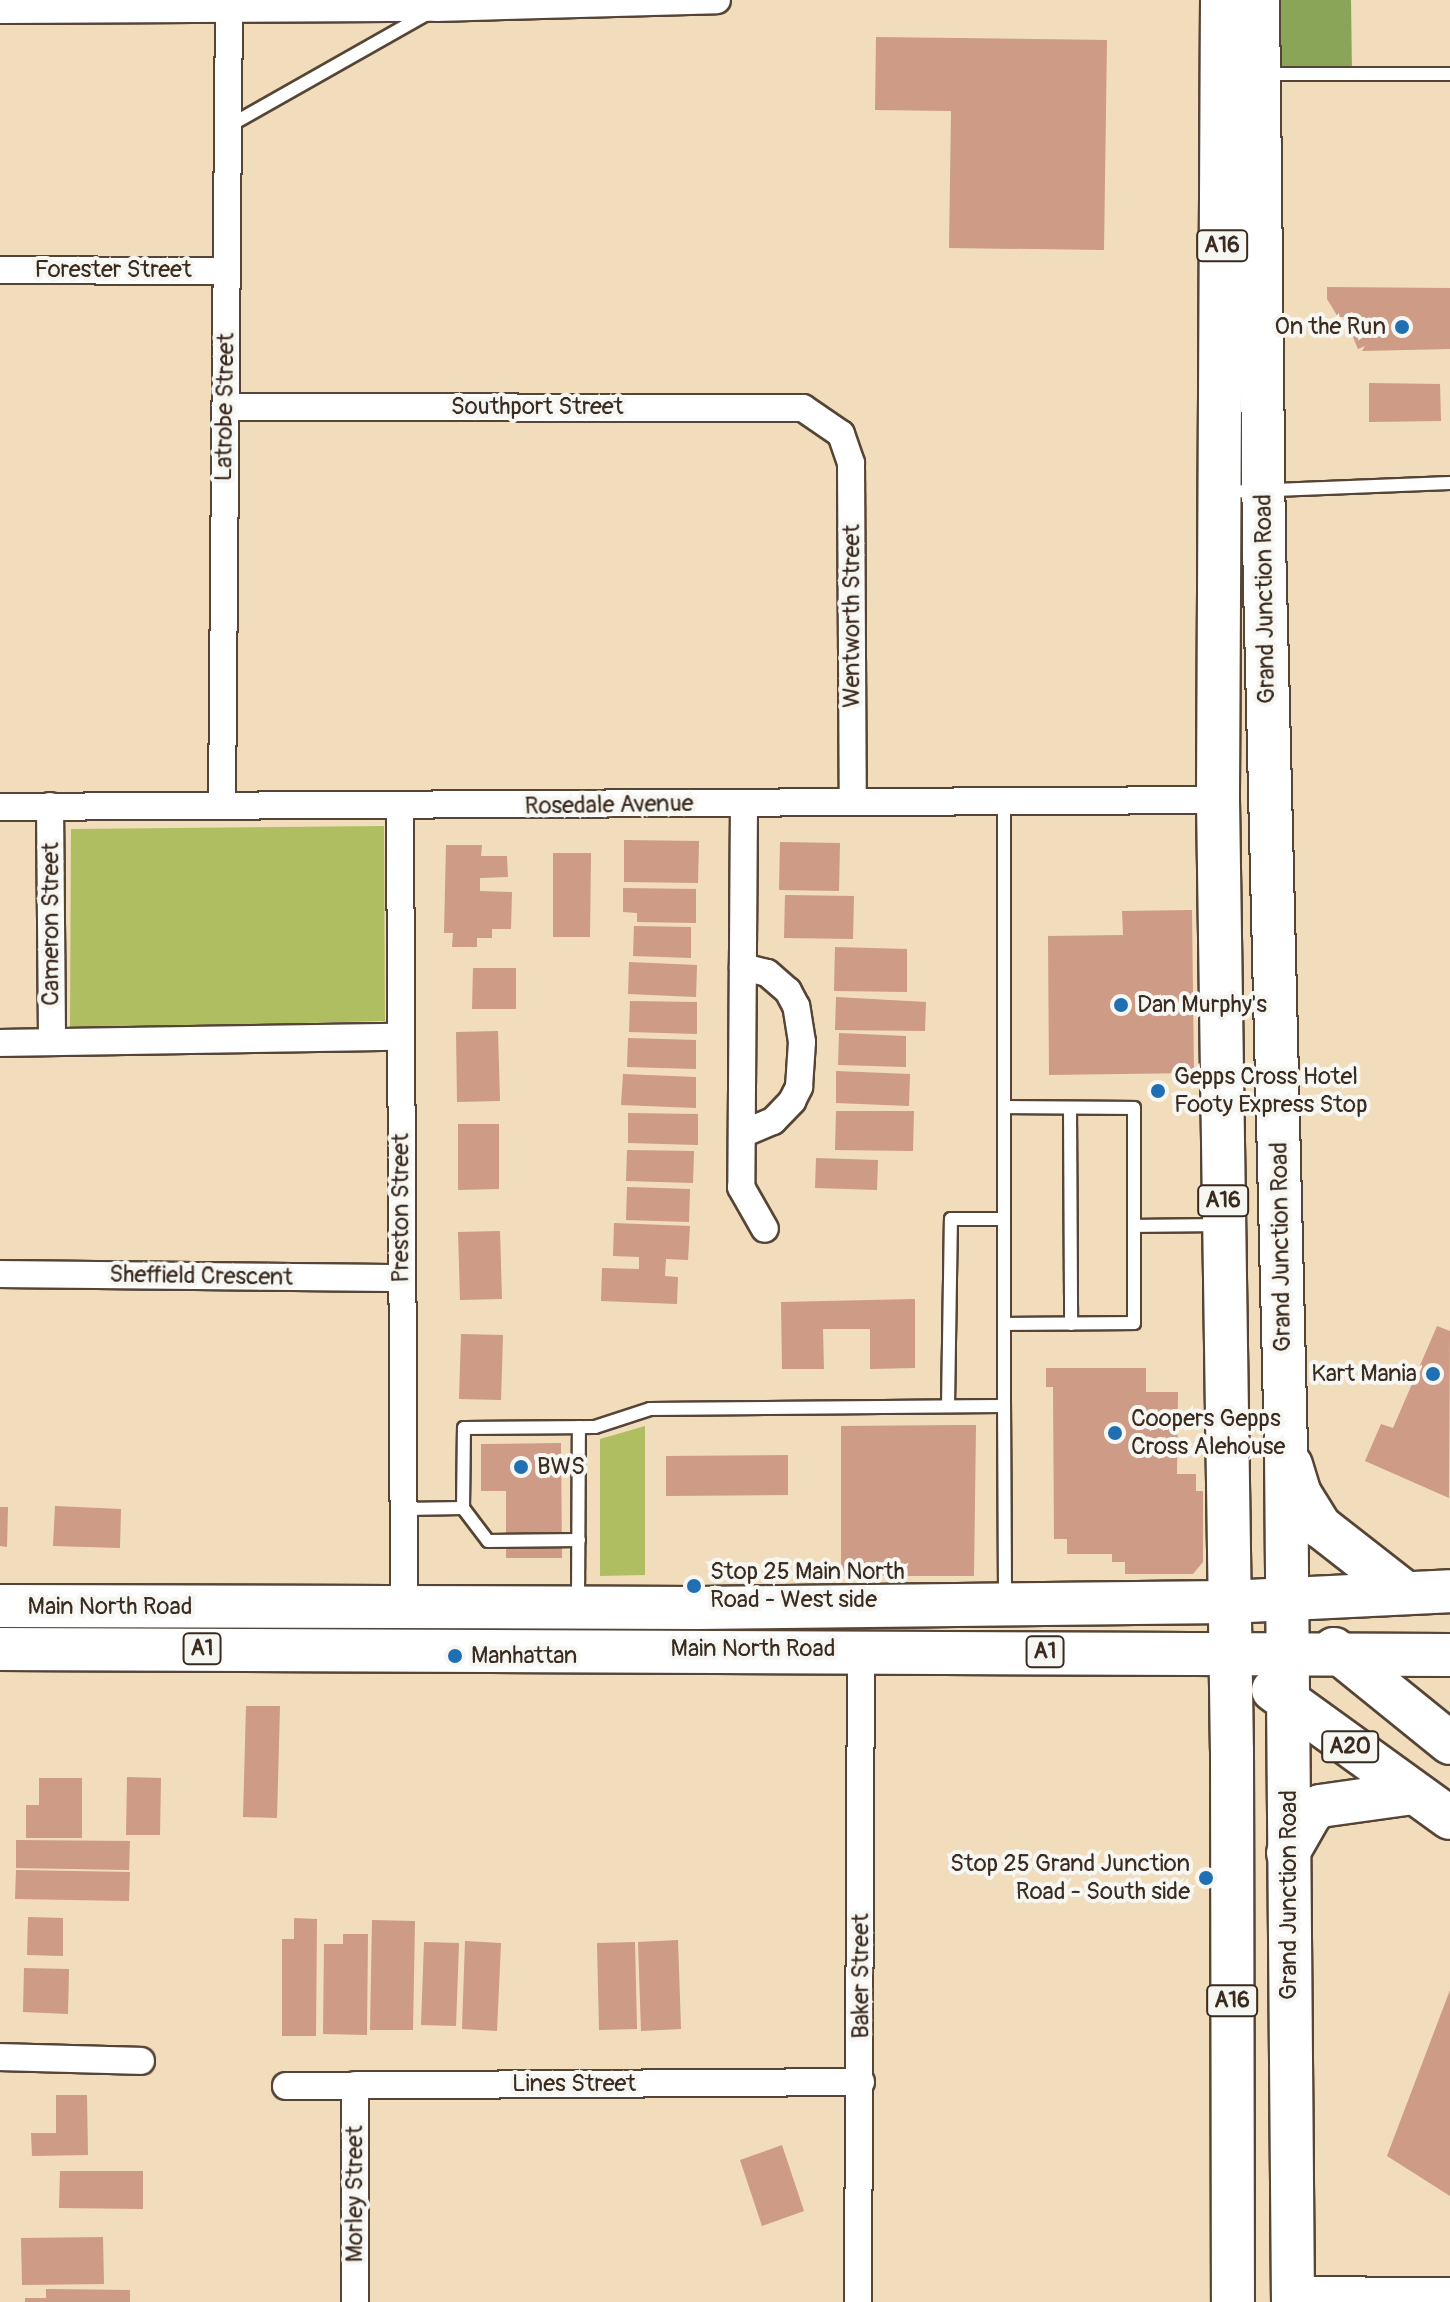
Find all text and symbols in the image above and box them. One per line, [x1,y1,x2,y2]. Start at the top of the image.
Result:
road number: A16 [1196,228,1248,264]
street label: Forester Street [34,256,192,284]
place label: On the Run [1274,313,1386,341]
marker: On the Run [1393,318,1411,336]
street label: Latrobe Street [209,332,241,482]
street label: Southport Street [451,393,623,421]
street label: Grand Junction Road [1249,494,1281,704]
street label: Wentworth Street [838,524,866,708]
street label: Rosedale Avenue [524,789,694,821]
street label: Cameron Street [37,842,65,1006]
place label: Dan Murphy's [1137,991,1267,1019]
marker: Dan Murphy's [1112,996,1130,1014]
place label: Gepps Cross Hotel Footy Express Stop [1174,1063,1367,1119]
marker: Gepps Cross Hotel Footy Express Stop [1149,1082,1167,1100]
street label: Preston Street [387,1133,415,1283]
street label: Grand Junction Road [1265,1142,1297,1352]
road number: A16 [1197,1183,1249,1219]
street label: Sheffield Crescent [109,1260,293,1292]
place label: Kart Mania [1311,1360,1417,1388]
marker: Kart Mania [1424,1365,1442,1383]
place label: Coopers Gepps Cross Alehouse [1131,1405,1285,1461]
marker: Coopers Gepps Cross Alehouse [1106,1424,1124,1442]
place label: BWS [537,1453,585,1481]
marker: BWS [512,1458,530,1476]
place label: Stop 25 Main North Road - West side [710,1558,905,1614]
marker: Stop 25 Main North Road - West side [685,1577,703,1595]
street label: Main North Road [28,1593,192,1621]
road number: A1 [182,1631,222,1667]
road number: A1 [1025,1634,1065,1670]
street label: Main North Road [671,1635,835,1663]
place label: Manhattan [471,1642,577,1670]
marker: Manhattan [446,1647,464,1665]
road number: A20 [1320,1729,1380,1765]
street label: Grand Junction Road [1275,1790,1303,2000]
place label: Stop 25 Grand Junction Road - South side [950,1850,1190,1906]
marker: Stop 25 Grand Junction Road - South side [1197,1869,1215,1887]
street label: Baker Street [847,1913,875,2039]
road number: A16 [1206,1983,1258,2019]
street label: Lines Street [512,2070,636,2098]
street label: Morley Street [341,2126,369,2262]

